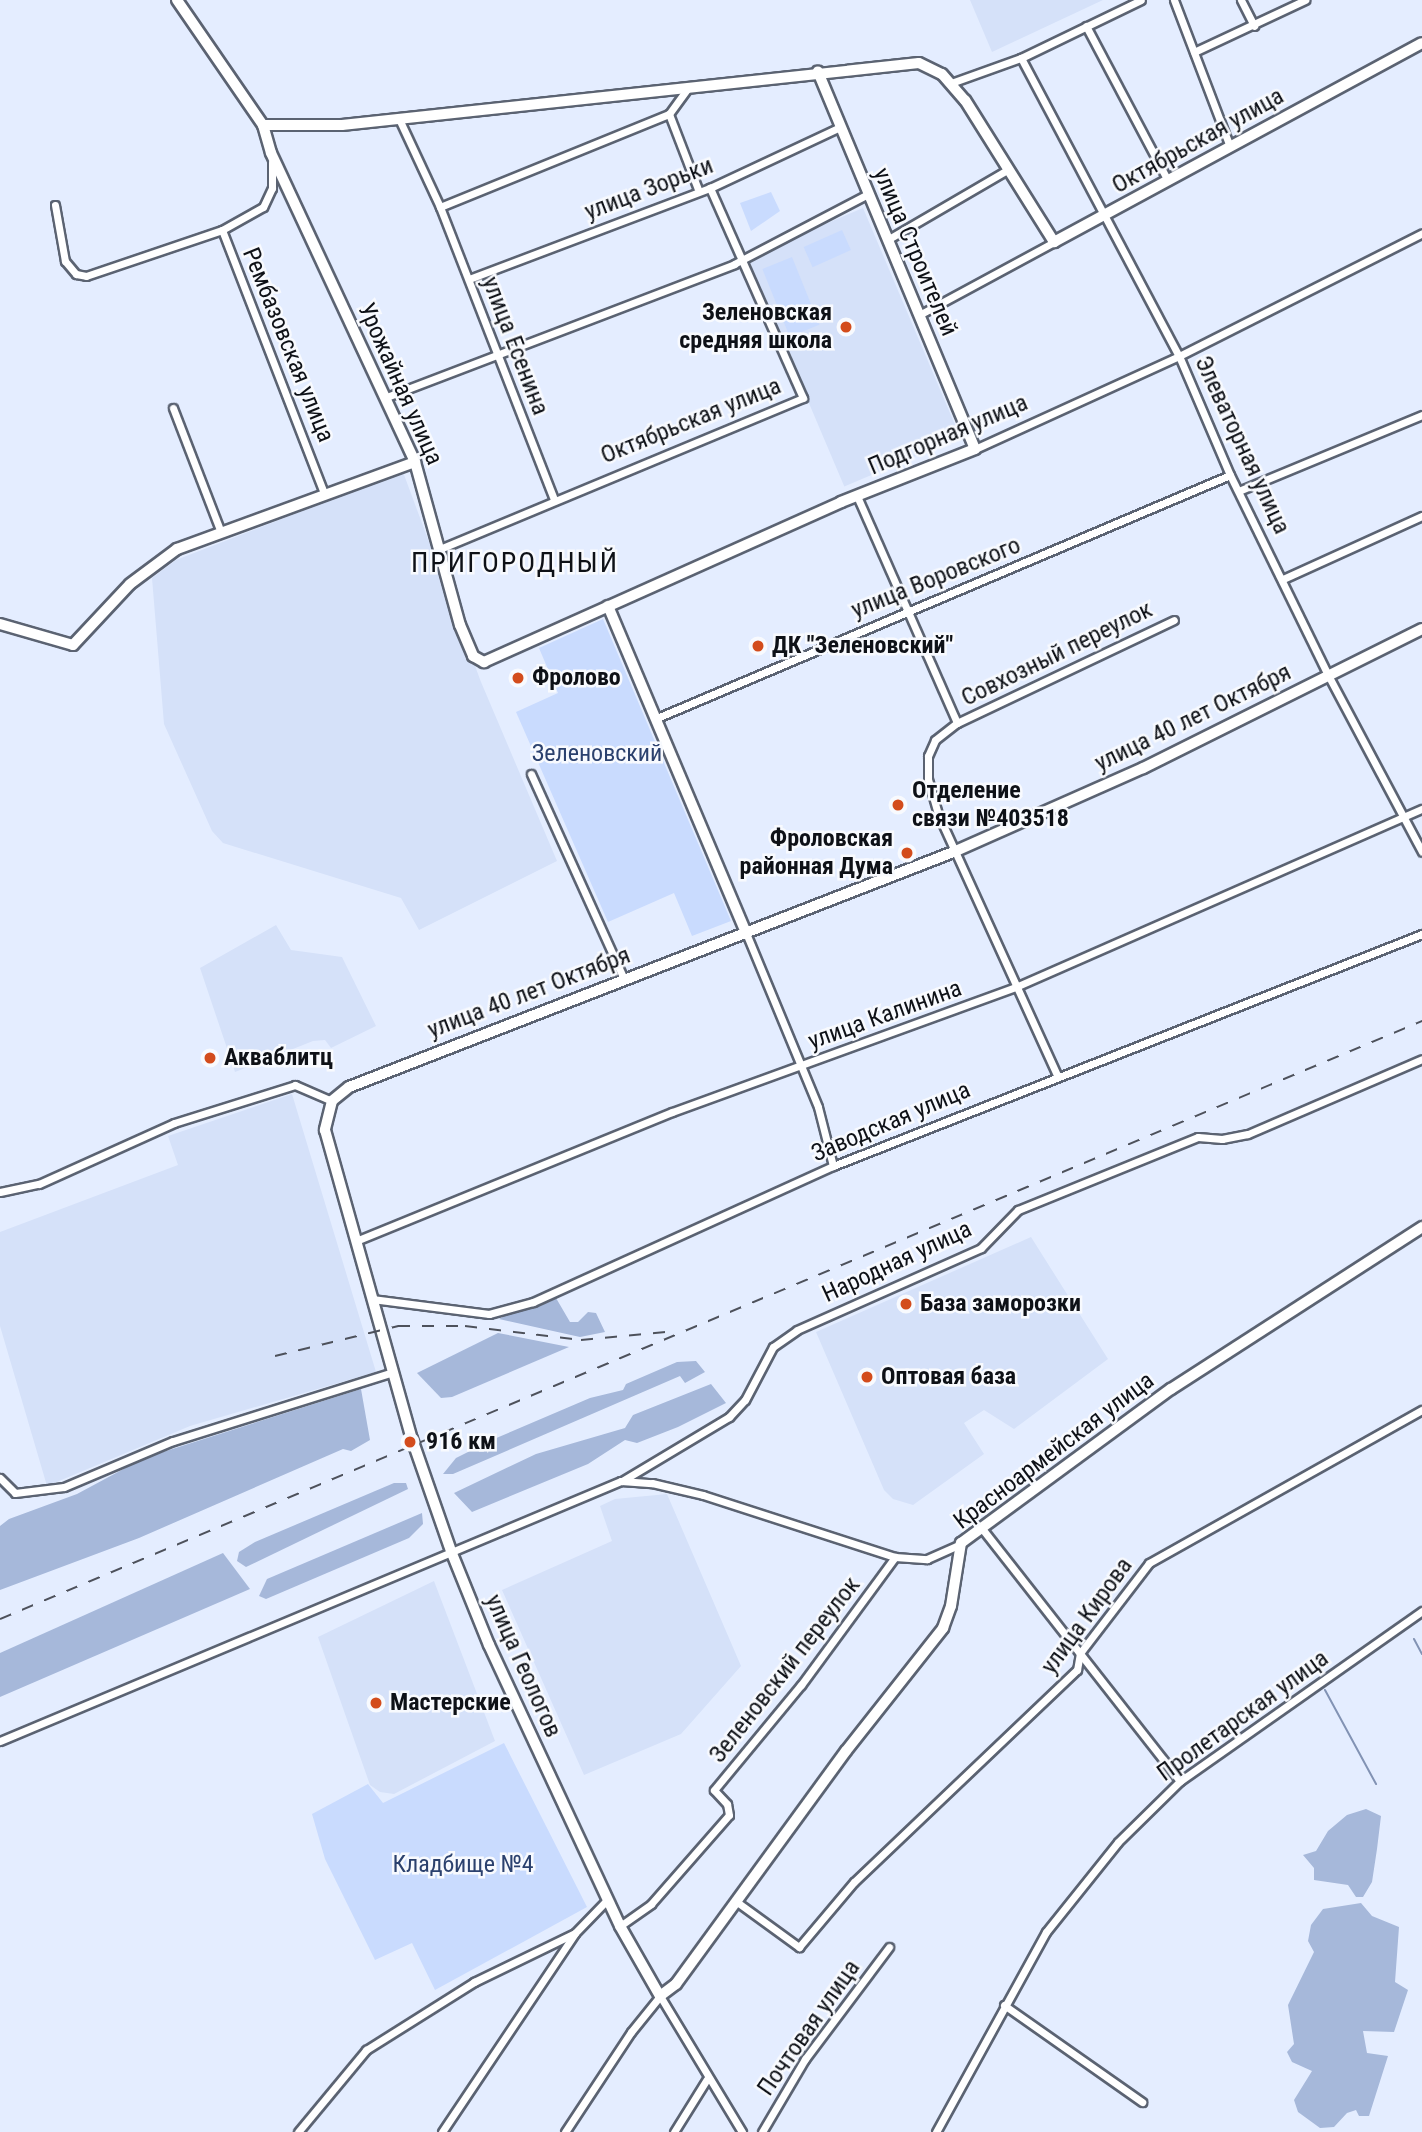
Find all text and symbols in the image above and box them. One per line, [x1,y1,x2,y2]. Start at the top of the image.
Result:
street label: Октябрьская улица [1107,82,1289,200]
street label: улица Зорьки [581,151,717,227]
street label: улица Строителей [867,164,963,340]
street label: Рембазовская улица [236,244,340,446]
street label: улица Есенина [475,273,555,419]
street label: Урожайная улица [351,299,449,469]
place label: Зеленовская средняя школа [679,299,832,355]
marker: Зеленовская средняя школа [838,319,854,335]
street label: Элеваторная улица [1188,351,1296,539]
street label: Октябрьская улица [597,372,785,470]
street label: Подгорная улица [864,388,1032,482]
street label: улица Воровского [847,531,1025,625]
district label: ПРИГОРОДНЫЙ [412,546,618,580]
street label: Совхозный переулок [957,595,1157,713]
place label: ДК "Зеленовский" [772,632,953,660]
marker: ДК "Зеленовский" [750,638,766,654]
street label: улица 40 лет Октября [1090,658,1296,778]
place label: Фролово [532,664,621,692]
marker: Фролово [510,670,526,686]
park label: Зеленовский [532,740,662,768]
place label: Отделение связи №403518 [912,777,1069,833]
marker: Отделение связи №403518 [890,797,906,813]
place label: Фроловская районная Дума [740,825,893,881]
marker: Фроловская районная Дума [899,845,915,861]
street label: улица 40 лет Октября [424,941,634,1045]
street label: улица Калинина [804,974,966,1056]
place label: Акваблитц [224,1044,333,1072]
marker: Акваблитц [202,1050,218,1066]
street label: Заводская улица [807,1076,975,1168]
street label: Народная улица [818,1215,976,1309]
place label: База заморозки [920,1290,1081,1318]
marker: База заморозки [898,1296,914,1312]
place label: Оптовая база [881,1363,1016,1391]
street label: Красноармейская улица [948,1366,1160,1536]
marker: Оптовая база [859,1369,875,1385]
place label: 916 км [426,1428,496,1456]
marker: 916 км [400,1432,420,1452]
street label: улица Кирова [1035,1552,1139,1680]
street label: Зеленовский переулок [704,1571,866,1769]
street label: улица Геологов [479,1590,567,1742]
street label: Пролетарская улица [1152,1644,1334,1788]
place label: Мастерские [390,1689,511,1717]
marker: Мастерские [368,1695,384,1711]
park label: Кладбище №4 [392,1851,534,1879]
street label: Почтовая улица [752,1955,866,2101]

